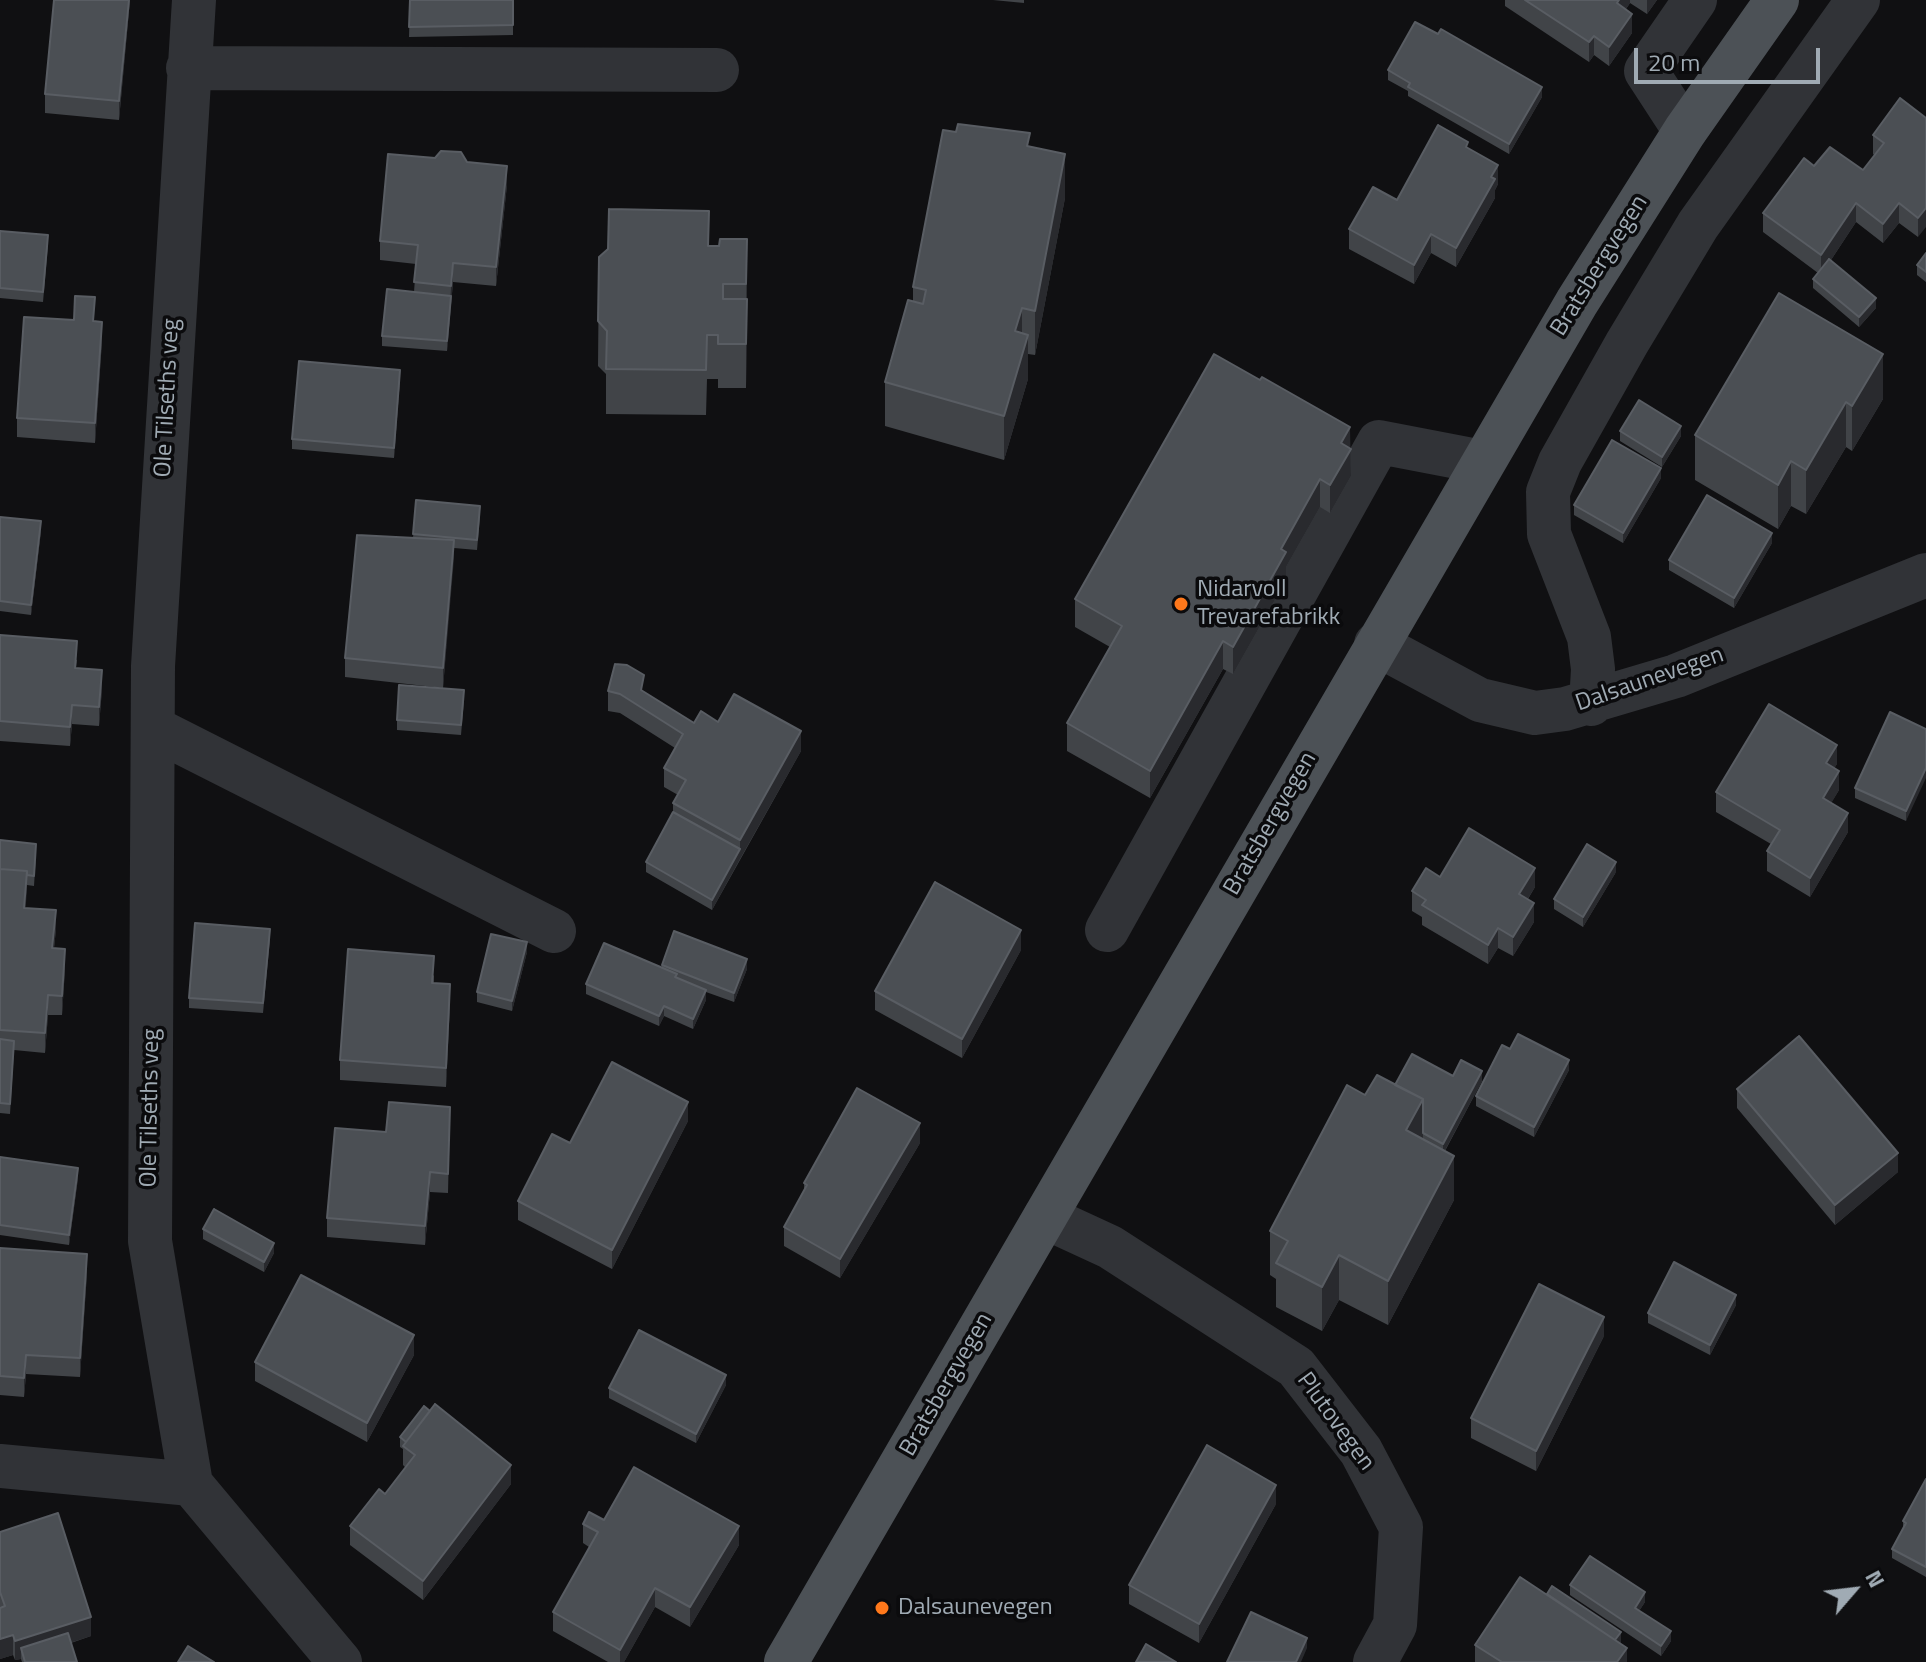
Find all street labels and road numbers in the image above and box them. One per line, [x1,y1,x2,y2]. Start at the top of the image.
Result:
street label: Bratsbergvegen [1545,190,1655,342]
street label: Ole Tilseths veg [149,318,187,478]
street label: Dalsaunevegen [1572,641,1728,719]
street label: Bratsbergvegen [1218,747,1324,901]
street label: Ole Tilseths veg [135,1028,167,1188]
street label: Bratsbergvegen [894,1308,1000,1462]
street label: Plutovegen [1290,1367,1380,1477]

